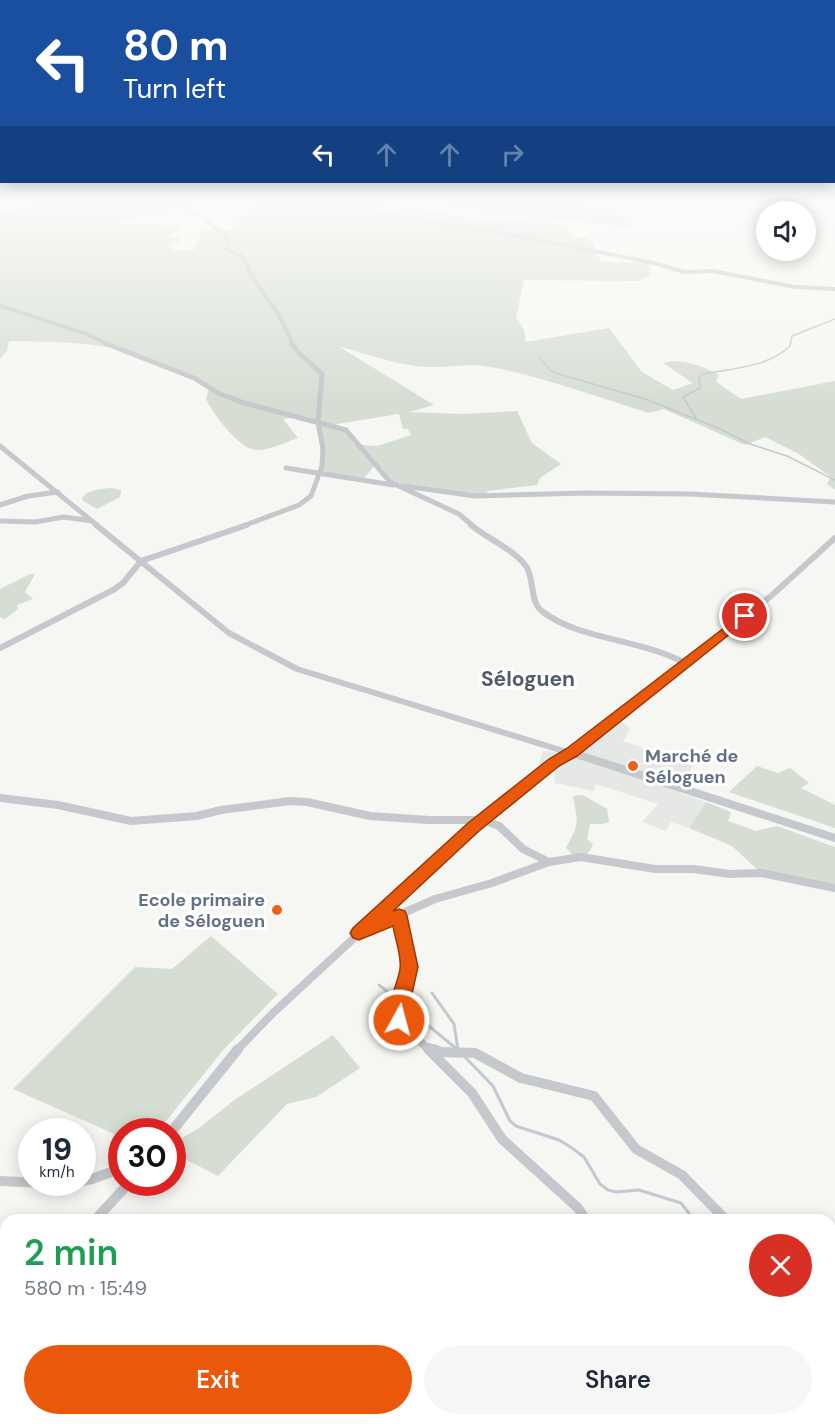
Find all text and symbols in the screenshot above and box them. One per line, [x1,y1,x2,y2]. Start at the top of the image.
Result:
text: 80 m [123,18,229,73]
icon: left [24,24,102,102]
text: Turn left [123,71,226,106]
icon: left [307,138,340,171]
icon: ahead [370,138,403,171]
icon: ahead [433,138,466,171]
icon: right [496,138,529,171]
map controls [756,201,816,261]
button: sound [756,201,816,261]
pin [719,590,770,641]
icon: arrive [728,599,761,632]
district label: Séloguen [481,665,575,693]
place label: Marché de Séloguen [645,744,739,789]
marker: Marché de Séloguen [626,759,640,773]
place label: Ecole primaire de Séloguen [138,888,265,933]
marker: Ecole primaire de Séloguen [270,903,284,917]
position arrow [367,988,431,1052]
speed limit sign: 30 [108,1118,186,1196]
text: 19 [42,1130,72,1169]
text: km/h [39,1162,75,1182]
text: 2 min [24,1229,118,1276]
button: close [749,1234,812,1297]
text: 580 m · 15:49 [24,1275,147,1301]
button: Exit [24,1345,412,1414]
button: Share [424,1345,812,1414]

